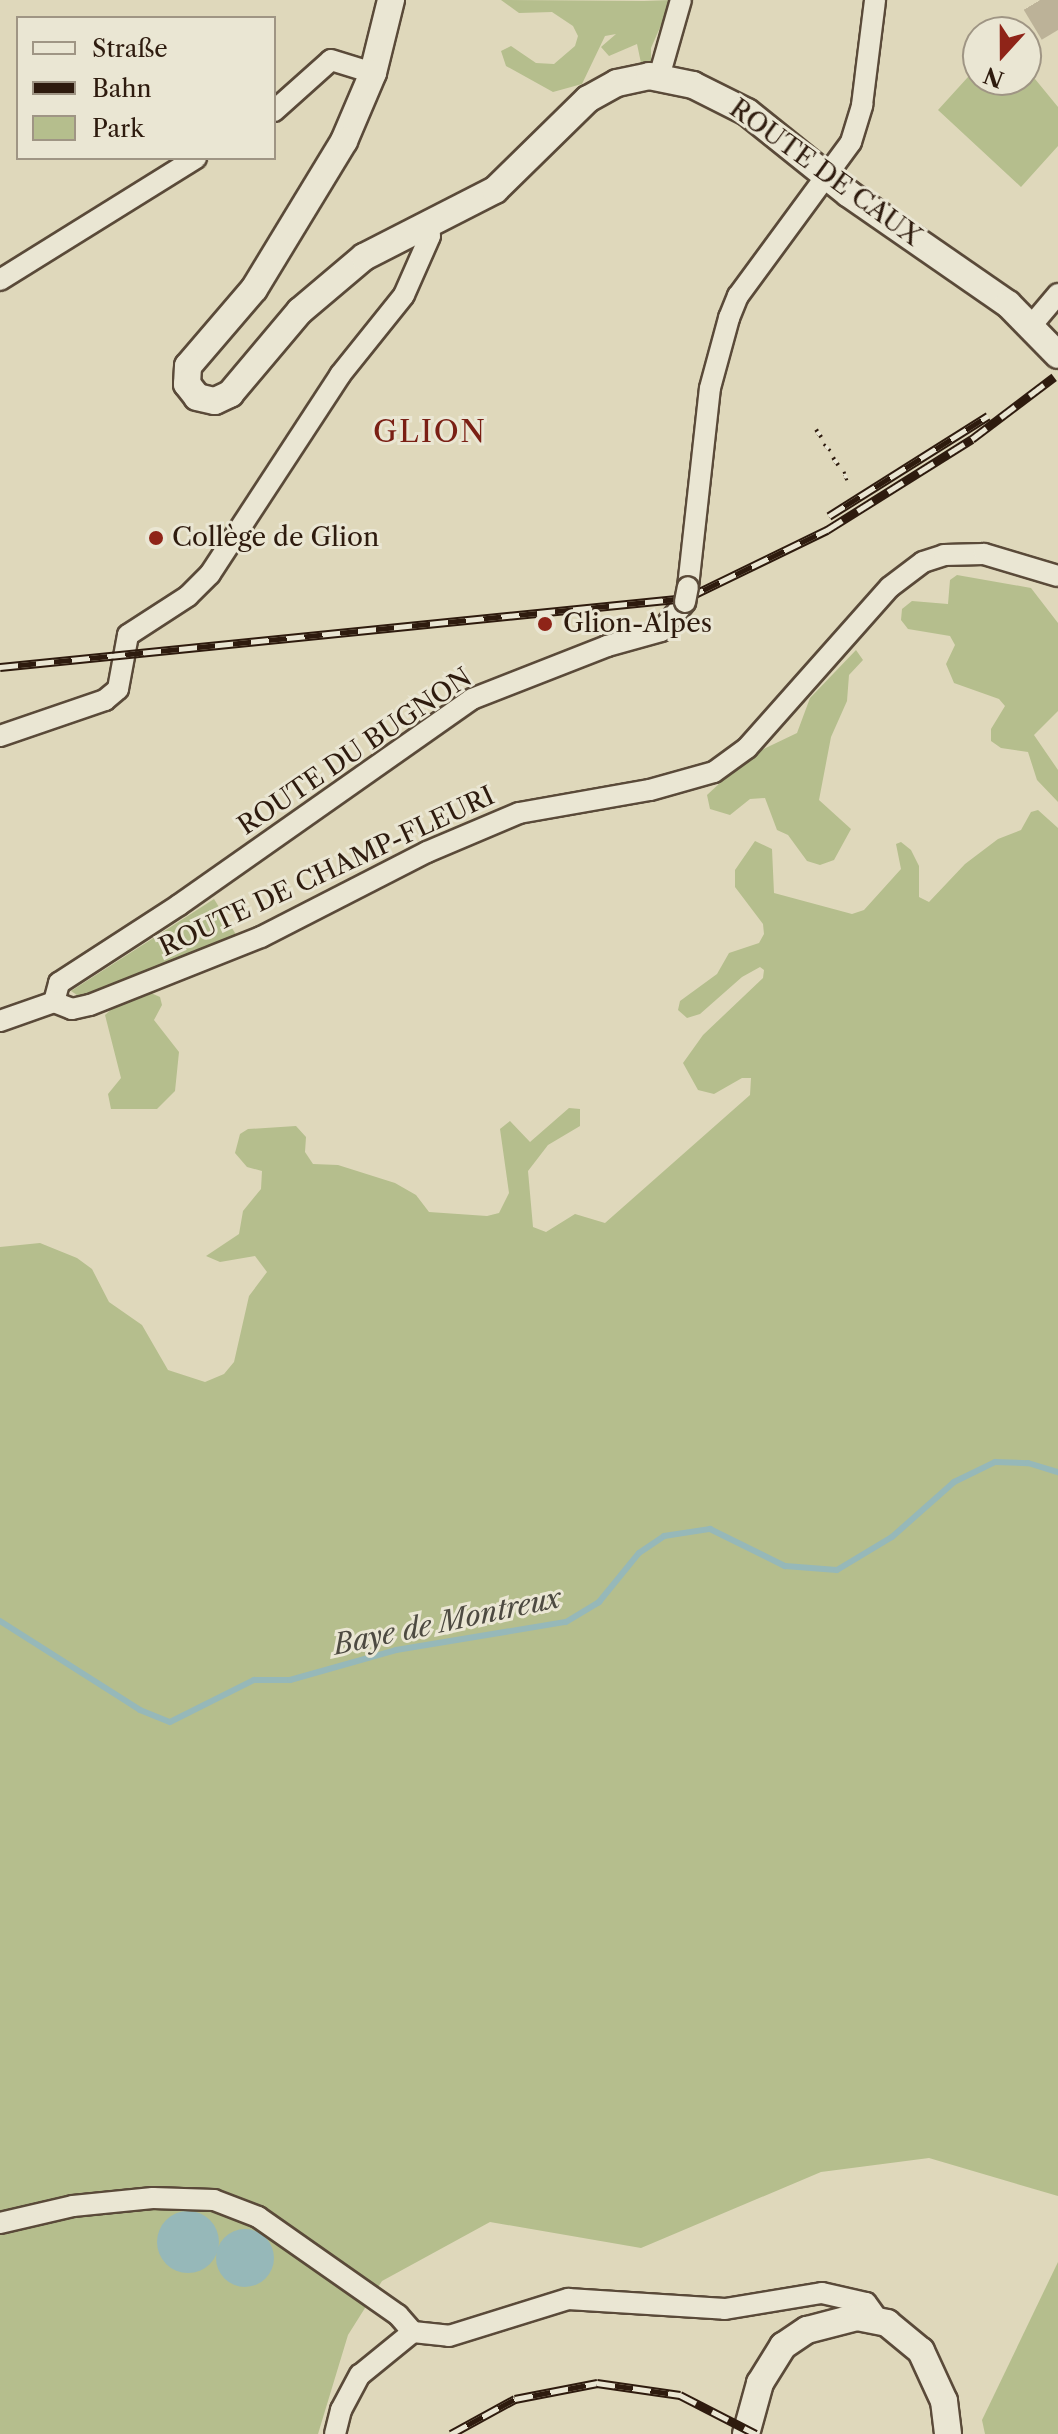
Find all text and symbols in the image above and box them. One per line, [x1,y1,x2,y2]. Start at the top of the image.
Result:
legend [16,16,276,160]
north arrow [962,16,1042,96]
text: Straße [92,34,168,63]
text: N [980,61,1008,93]
text: Bahn [92,74,151,103]
street label: ROUTE DE CAUX [723,93,927,253]
text: Park [92,114,144,143]
district label: GLION [373,414,487,450]
place label: Collège de Glion [172,522,379,554]
marker: Collège de Glion [147,529,165,547]
place label: Glion-Alpes [563,608,712,640]
marker: Glion-Alpes [534,613,556,635]
street label: ROUTE DU BUGNON [232,662,478,842]
street label: ROUTE DE CHAMP-FLEURI [155,781,499,963]
water label: Baye de Montreux [330,1580,564,1662]

